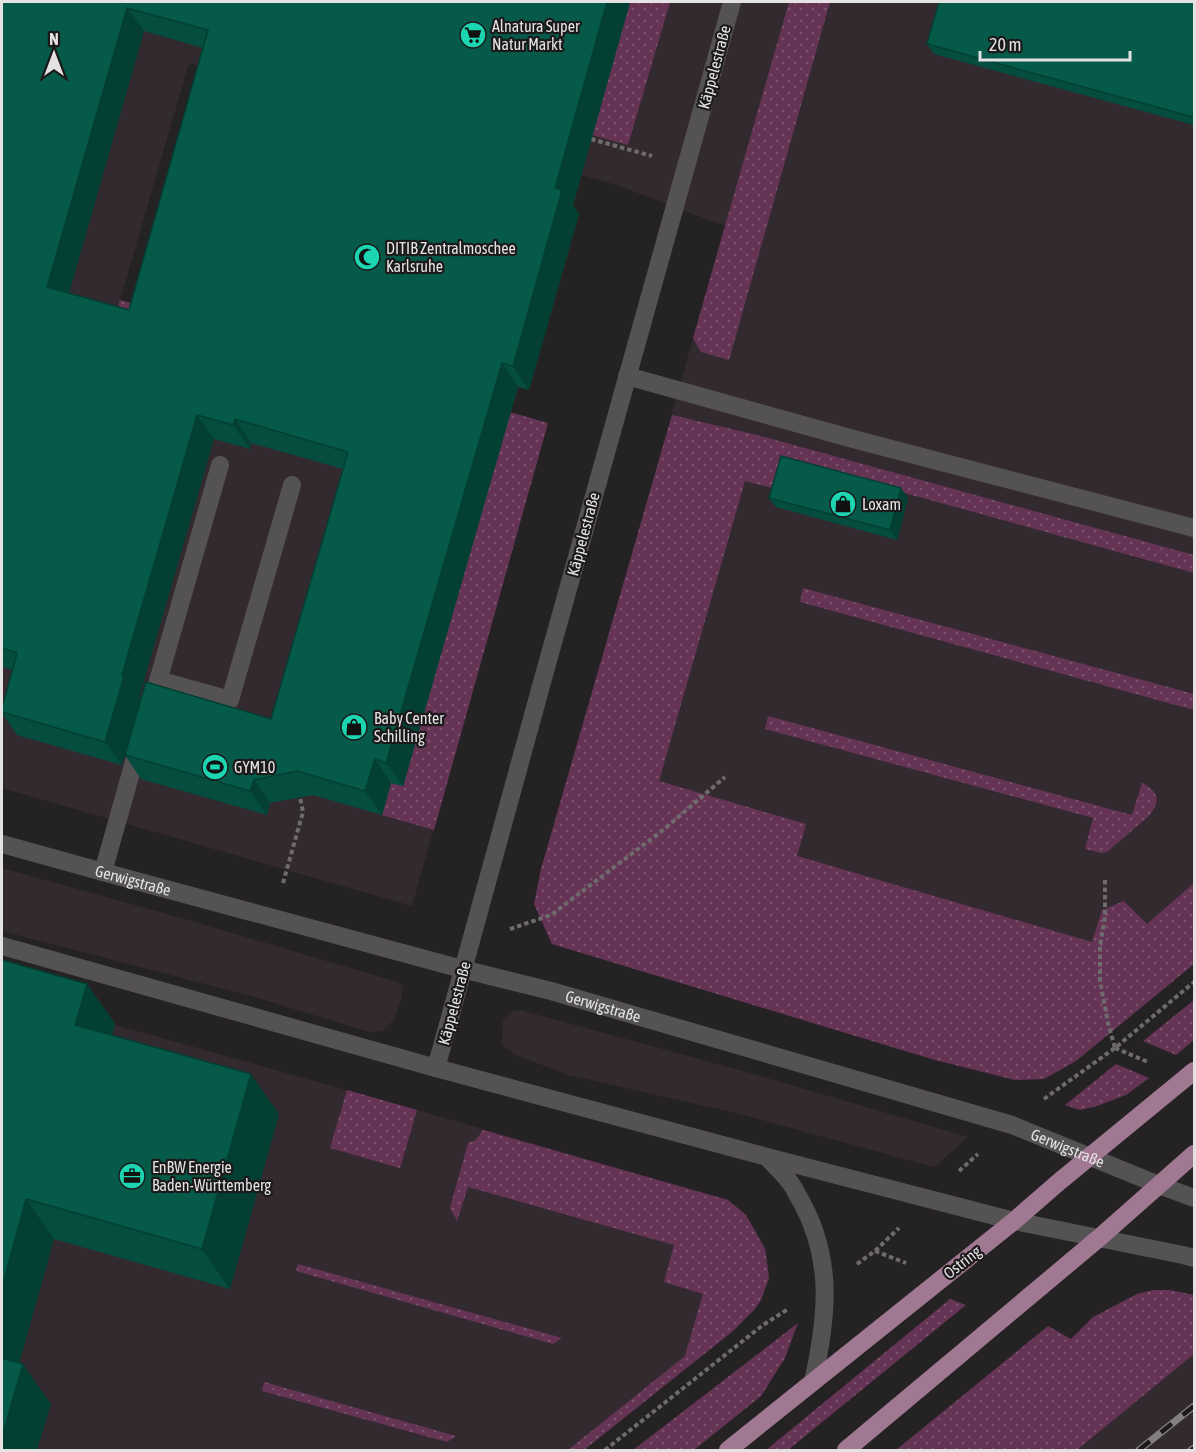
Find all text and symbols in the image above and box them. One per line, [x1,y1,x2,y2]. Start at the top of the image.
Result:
place label: Alnatura Super Natur Markt [492,17,580,53]
supermarket icon: Alnatura Super Natur Markt [458,20,488,50]
street label: Käppelestraße [694,23,735,111]
north arrow [24,24,84,84]
scale bar [980,24,1130,62]
text: N [49,30,59,48]
text: 20 m [989,34,1021,55]
place label: DITIB Zentralmoschee Karlsruhe [386,239,516,275]
mosque icon: DITIB Zentralmoschee Karlsruhe [352,242,382,272]
shop icon: Loxam [828,489,858,519]
street label: Käppelestraße [563,490,604,578]
place label: Loxam [862,495,901,513]
place label: Baby Center Schilling [374,709,444,746]
shop icon: Baby Center Schilling [339,712,369,742]
sports icon: GYM10 [200,752,230,782]
place label: GYM10 [234,758,275,776]
street label: Gerwigstraße [93,861,173,899]
street label: Käppelestraße [434,959,475,1047]
street label: Gerwigstraße [563,987,643,1026]
street label: Gerwigstraße [1028,1125,1107,1171]
place label: EnBW Energie Baden-Württemberg [152,1158,271,1195]
office icon: EnBW Energie Baden-Württemberg [117,1161,147,1191]
street label: Ostring [940,1242,985,1283]

